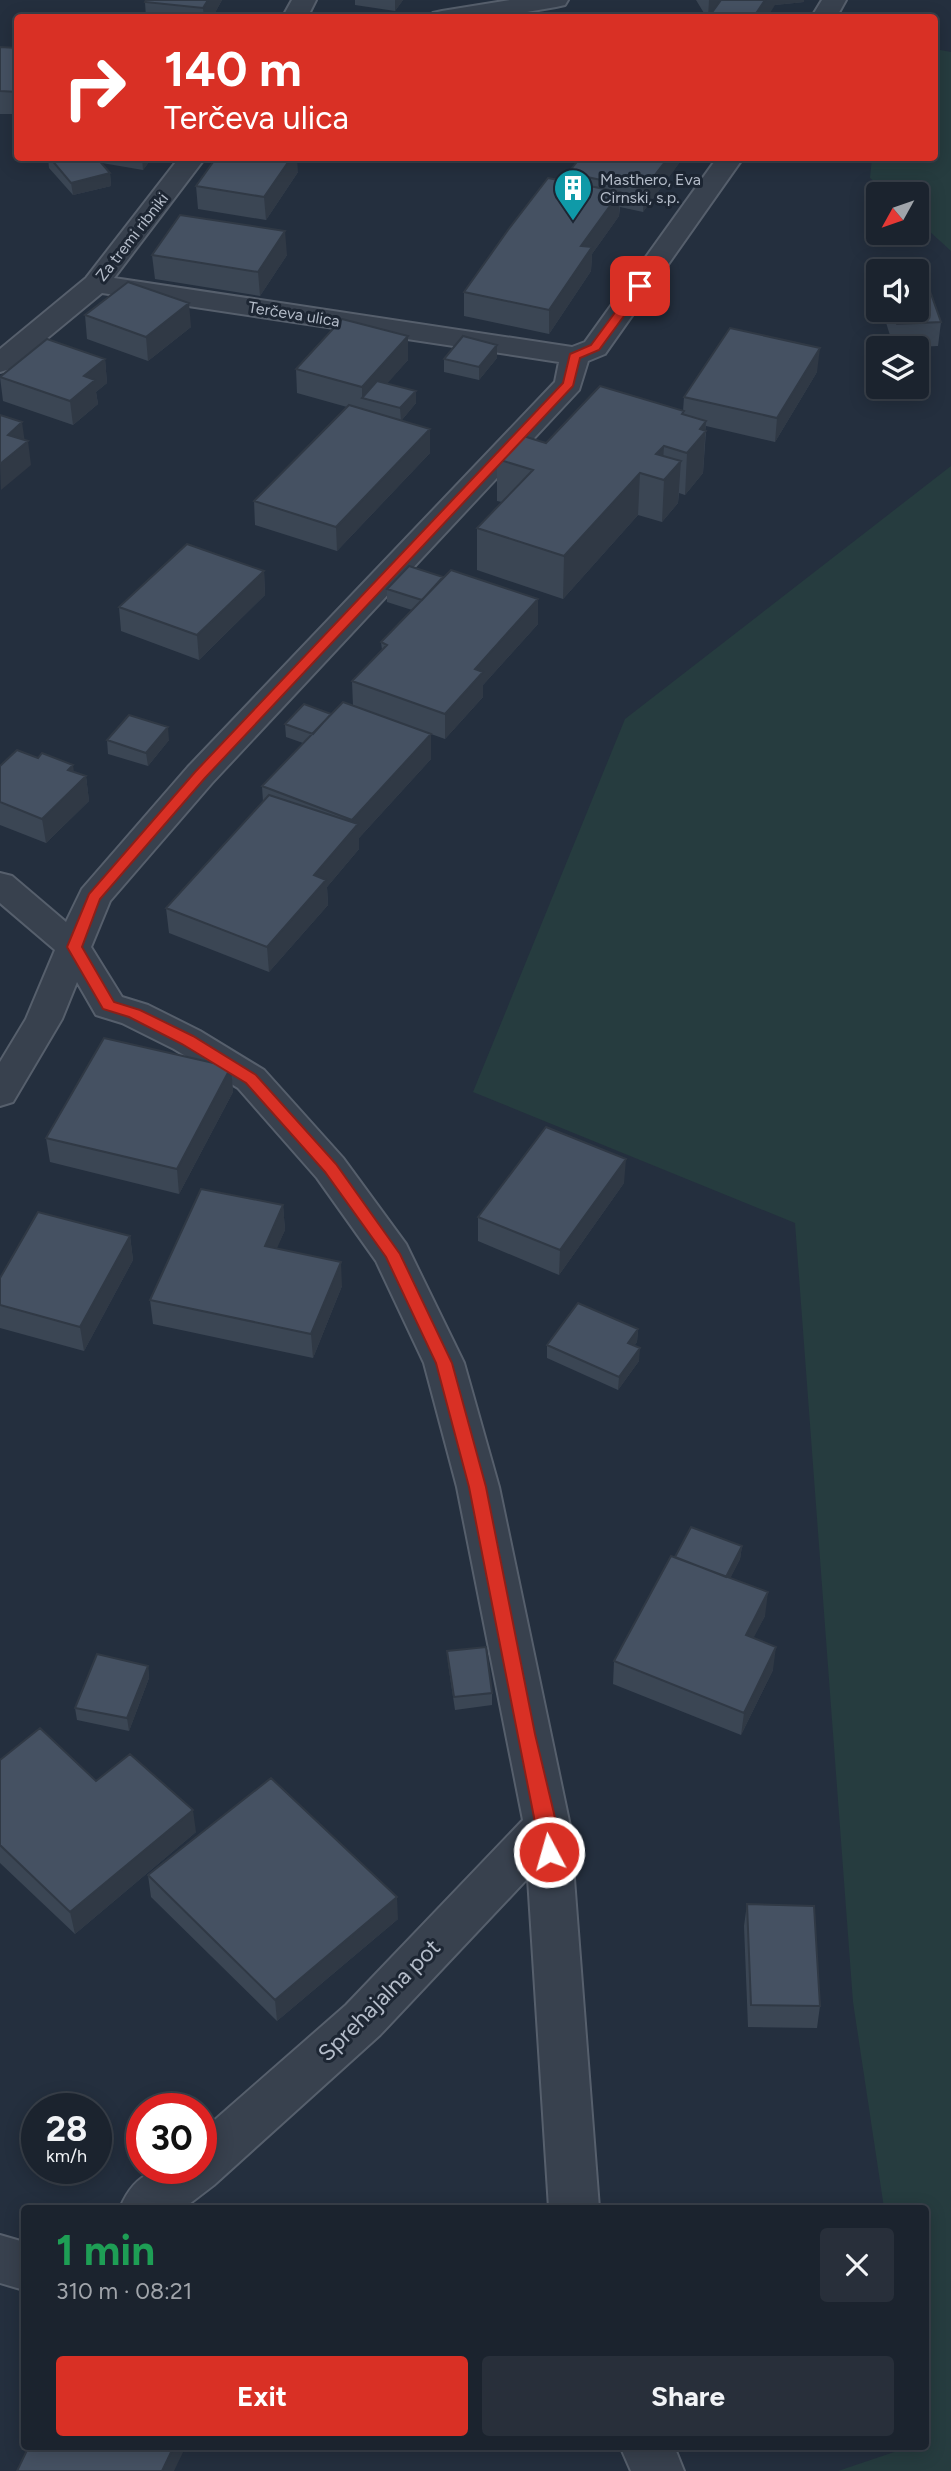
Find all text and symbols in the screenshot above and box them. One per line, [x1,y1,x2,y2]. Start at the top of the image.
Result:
text: 140 m [164,39,302,98]
icon: right [49,42,140,133]
text: Terčeva ulica [164,99,349,137]
building icon: Masthero, Eva Cirnski, s.p. [552,167,594,222]
place label: Masthero, Eva Cirnski, s.p. [600,170,701,207]
north arrow [866,182,929,245]
map controls [866,182,929,399]
street label: Za tremi ribniki [92,189,172,285]
pin [610,256,670,316]
button: sound [866,259,929,322]
icon: arrive [621,267,659,305]
street label: Terčeva ulica [247,297,341,331]
button: layers [866,336,929,399]
position arrow [512,1815,586,1889]
street label: Sprehajalna pot [312,1933,446,2067]
speed limit sign: 30 [126,2093,217,2184]
text: 28 [46,2108,87,2150]
text: km/h [46,2145,87,2167]
text: 1 min [56,2225,155,2276]
button: close [820,2228,894,2302]
text: 310 m · 08:21 [56,2277,192,2305]
button: Exit [56,2356,468,2436]
button: Share [482,2356,894,2436]

